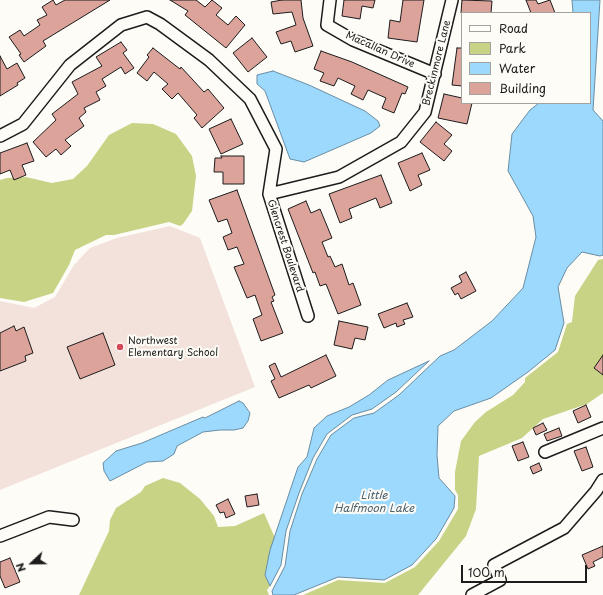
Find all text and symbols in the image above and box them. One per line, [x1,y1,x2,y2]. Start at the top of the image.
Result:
legend [461,12,591,104]
street label: Breckinmore Lane [421,19,453,107]
text: Road [499,19,528,37]
street label: Macallan Drive [344,29,416,71]
text: Park [499,39,526,57]
text: Water [499,59,535,77]
text: Building [499,79,546,97]
street label: Glencrest Boulevard [264,198,306,294]
place label: Northwest Elementary School [128,335,218,358]
marker: Northwest Elementary School [115,342,125,352]
water label: Little Halfmoon Lake [334,489,414,515]
north arrow [12,543,52,583]
scale bar [463,557,589,583]
text: N [11,560,30,575]
text: 100 m [468,563,505,581]

